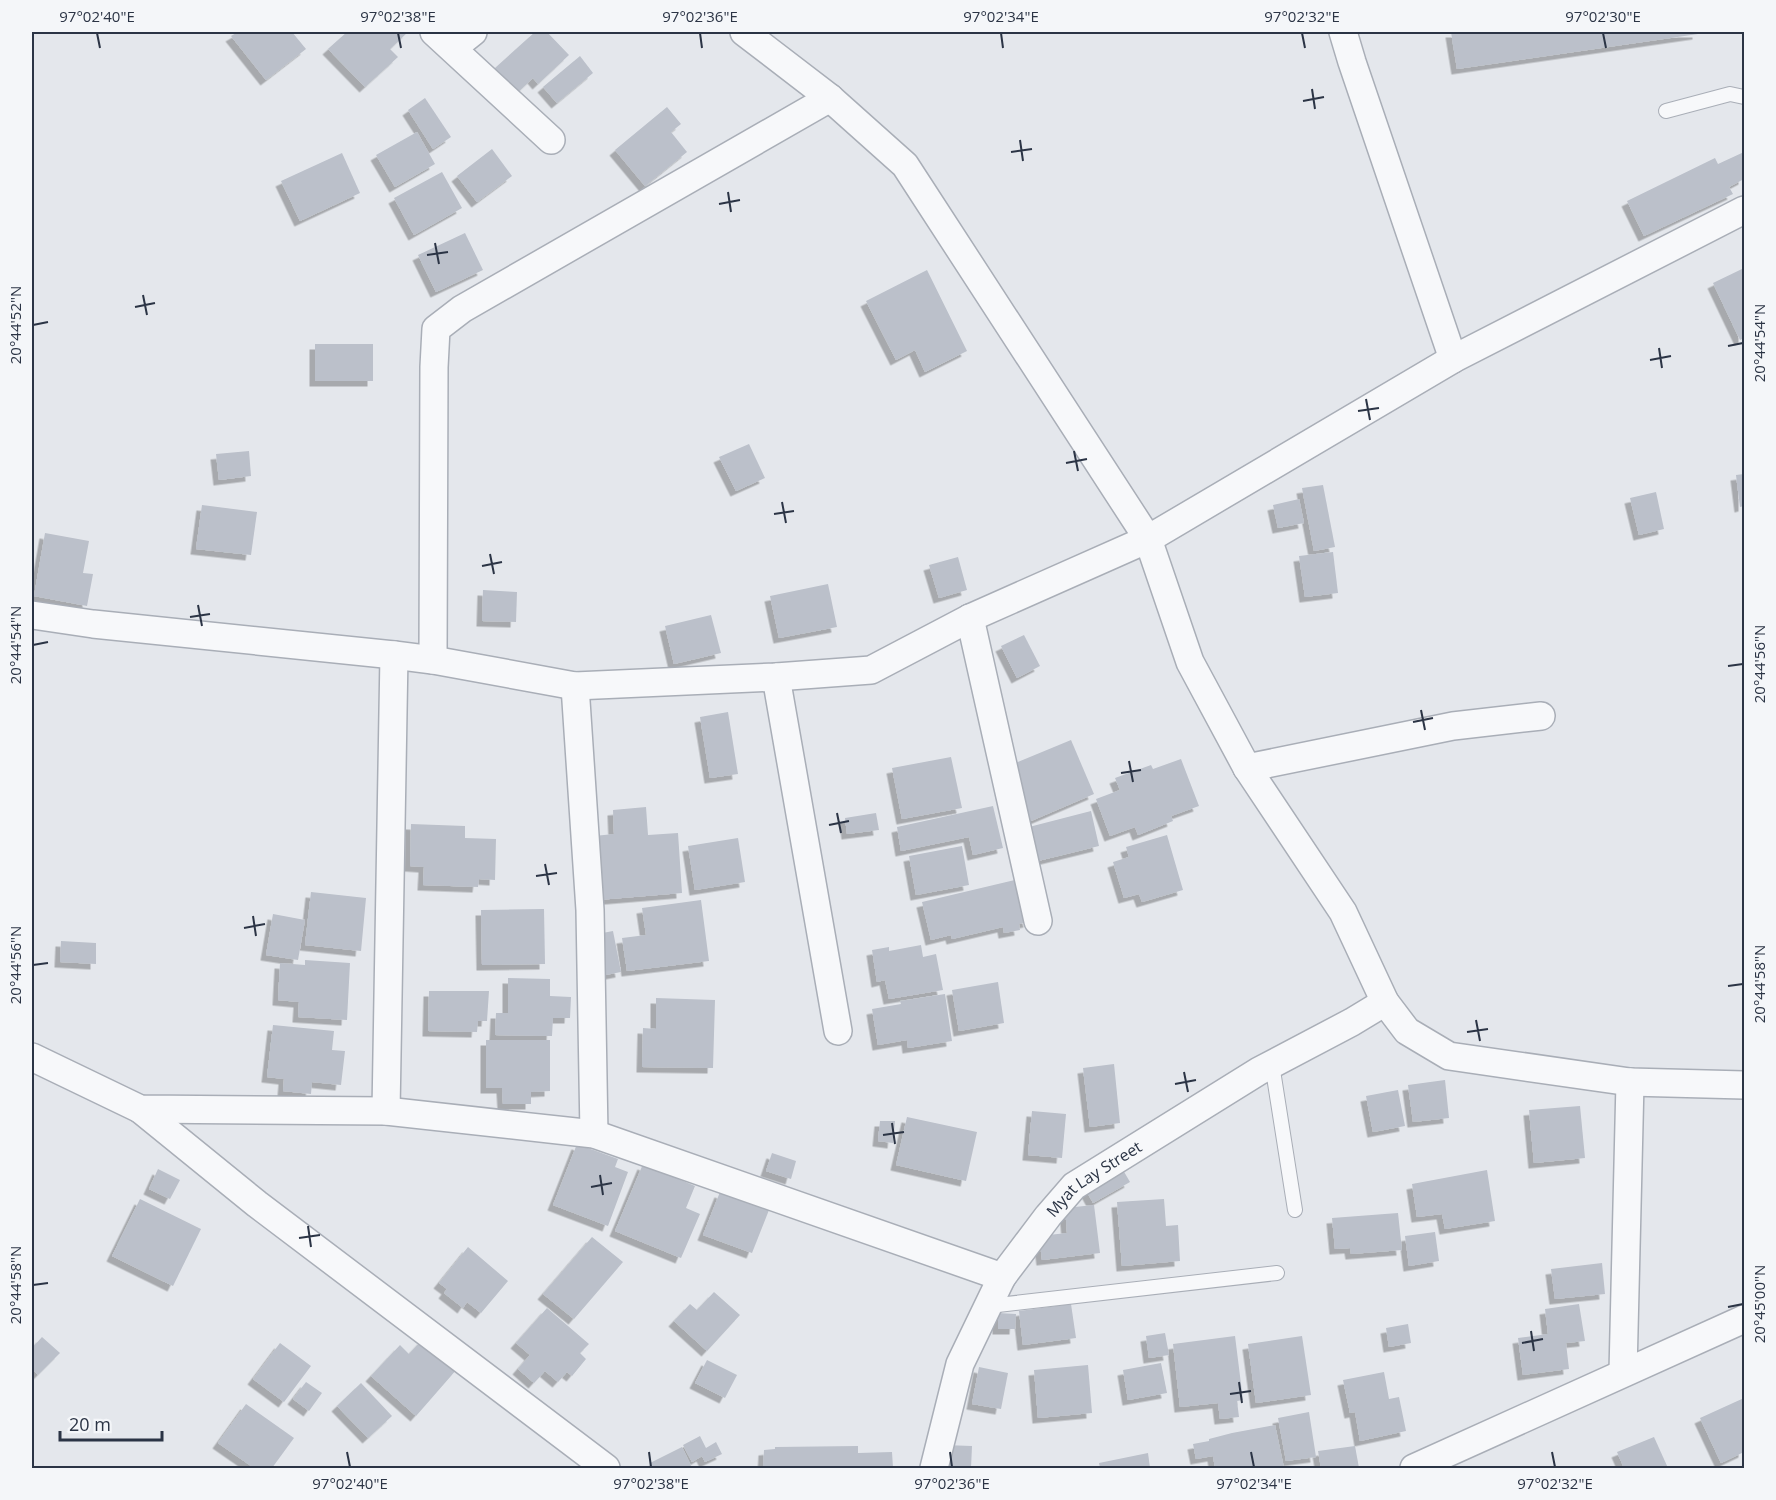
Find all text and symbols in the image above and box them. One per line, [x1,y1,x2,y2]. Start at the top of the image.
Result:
text: 97°02'40"E [59,6,135,26]
text: 97°02'38"E [360,6,436,26]
text: 97°02'36"E [662,6,738,26]
text: 97°02'34"E [963,6,1039,26]
text: 97°02'32"E [1264,6,1340,26]
text: 97°02'30"E [1565,6,1641,26]
text: 20°44'52"N [5,286,25,364]
text: 20°44'54"N [1749,304,1769,382]
text: 20°44'54"N [5,606,25,684]
text: 20°44'56"N [1749,625,1769,703]
text: 20°44'56"N [5,926,25,1004]
text: 20°44'58"N [1749,945,1769,1023]
street label: Myat Lay Street [1041,1135,1146,1222]
text: 20°44'58"N [5,1246,25,1324]
text: 20°45'00"N [1749,1265,1769,1343]
scale bar [60,1404,162,1442]
text: 20 m [69,1412,111,1436]
text: 97°02'40"E [312,1473,388,1493]
text: 97°02'38"E [613,1473,689,1493]
text: 97°02'36"E [914,1473,990,1493]
text: 97°02'34"E [1216,1473,1292,1493]
text: 97°02'32"E [1517,1473,1593,1493]

